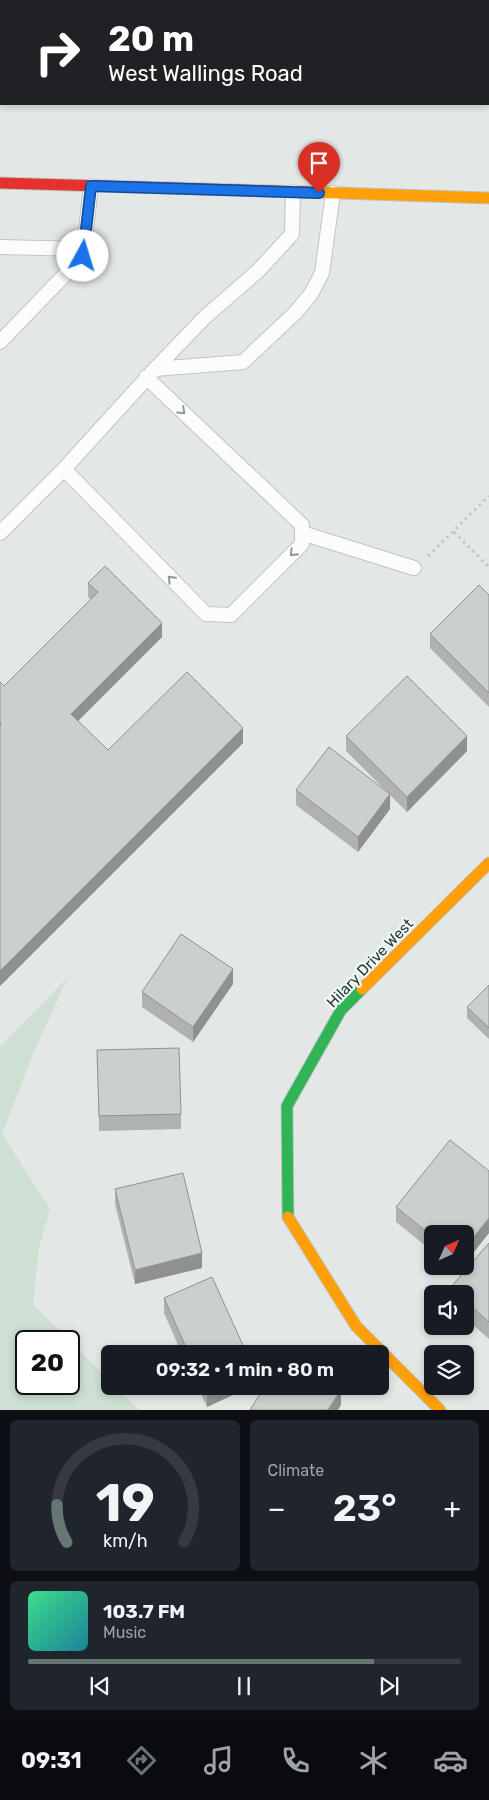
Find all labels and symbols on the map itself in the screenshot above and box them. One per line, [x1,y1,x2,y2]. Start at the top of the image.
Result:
pin [298,142,340,193]
position arrow [56,229,108,281]
one-way arrow [176,405,185,414]
one-way arrow [290,547,299,556]
one-way arrow [168,576,177,585]
street label: Hilary Drive West [323,915,417,1011]
north arrow [424,1225,474,1275]
speed limit sign: 20 [15,1330,80,1395]

